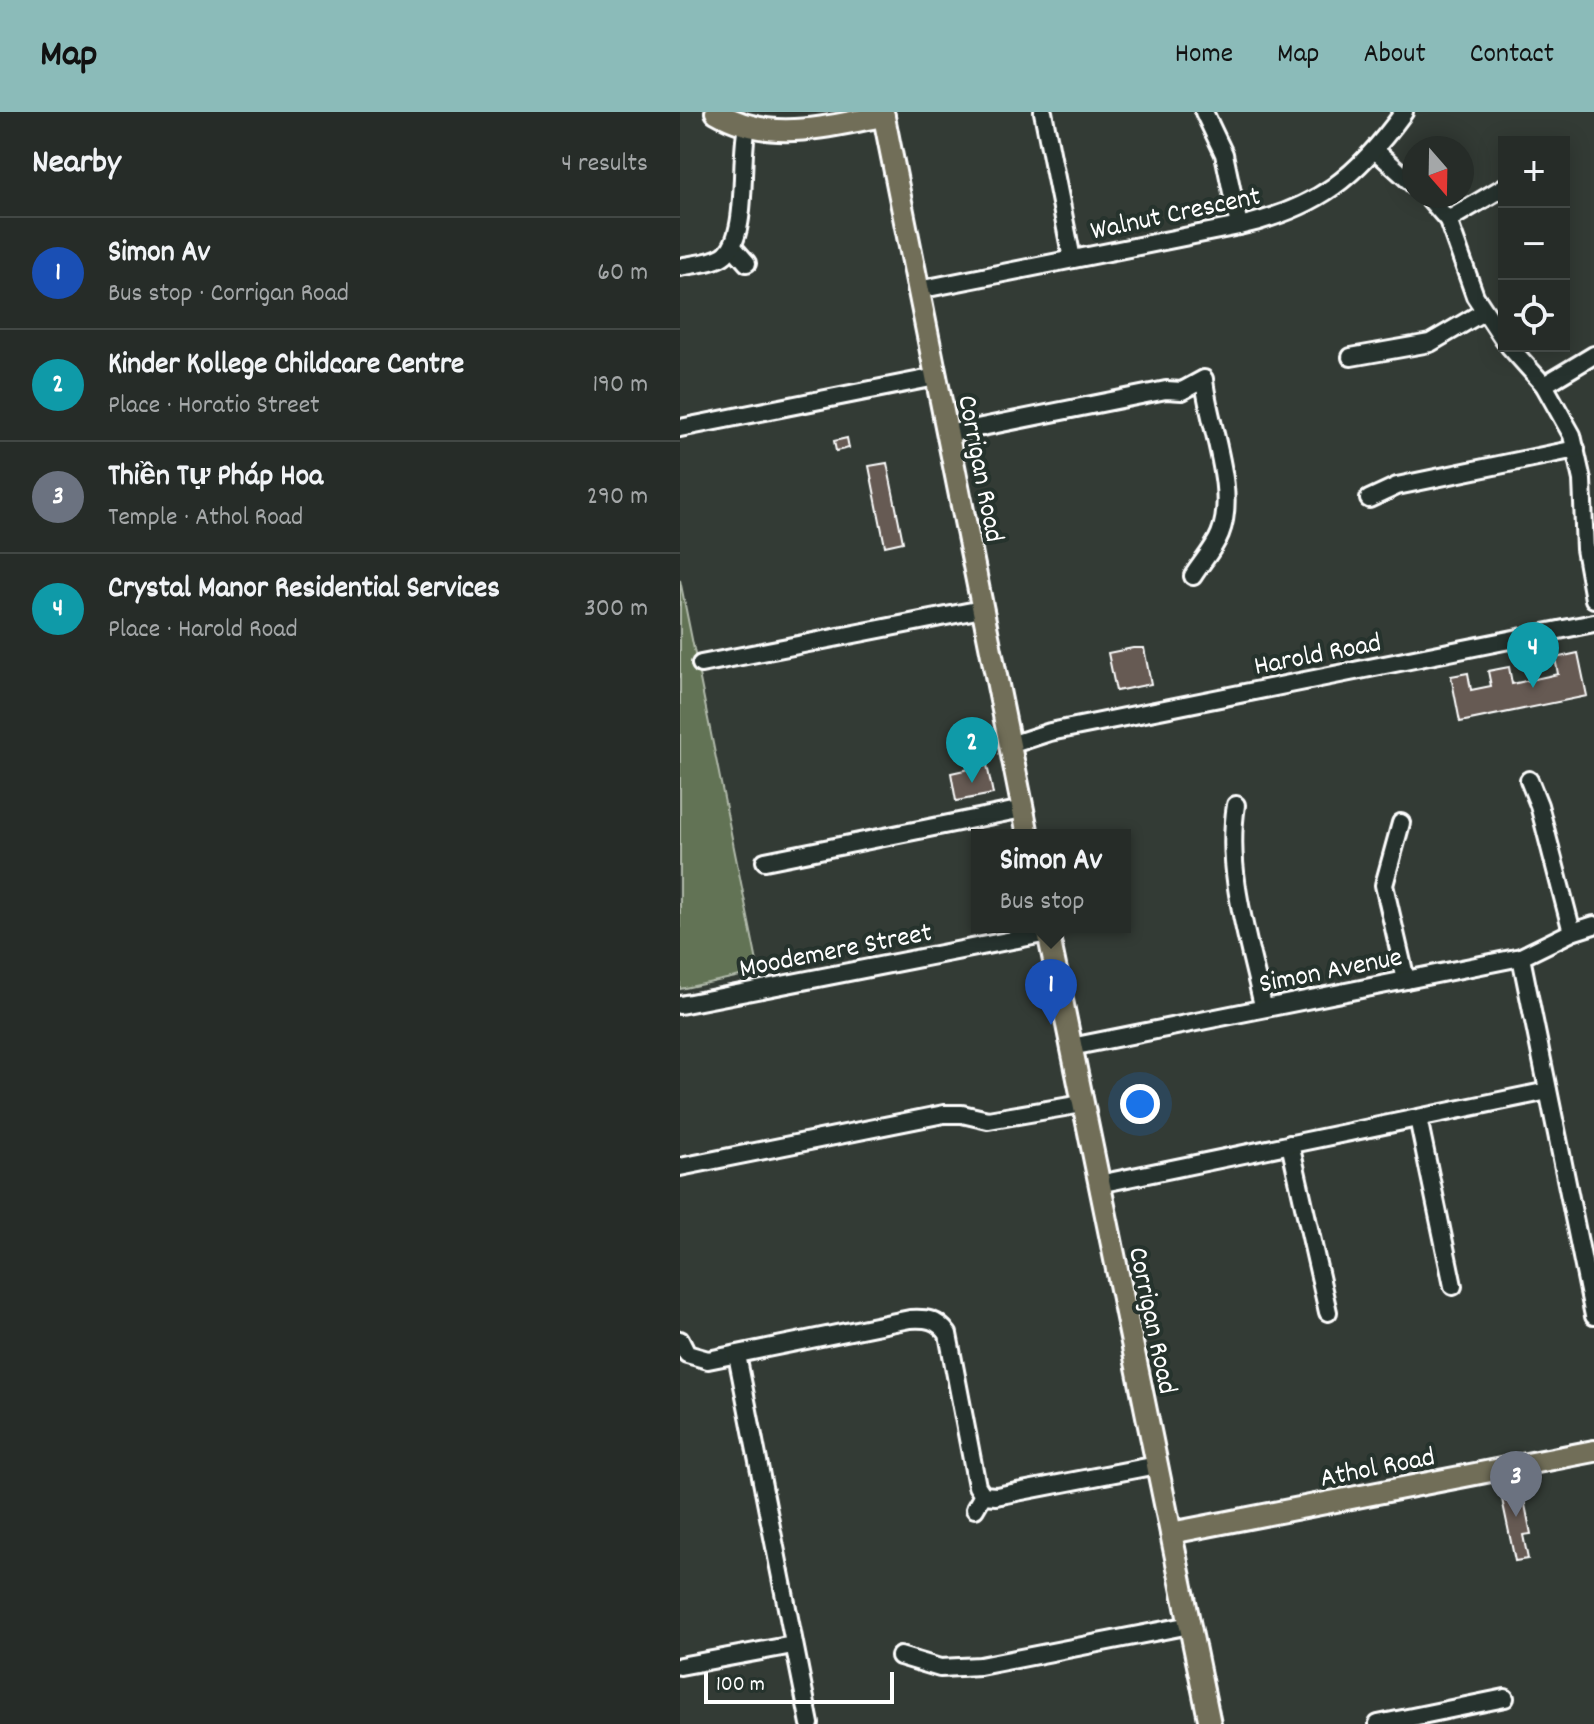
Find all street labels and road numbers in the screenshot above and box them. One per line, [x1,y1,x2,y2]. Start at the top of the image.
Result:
street label: Walnut Crescent [1087,178,1265,253]
street label: Corrigan Road [944,392,1012,546]
street label: Harold Road [1251,625,1385,689]
street label: Moodemere Street [736,915,936,991]
street label: Simon Avenue [1256,939,1406,1006]
street label: Corrigan Road [1115,1244,1185,1398]
street label: Athol Road [1317,1439,1439,1501]

